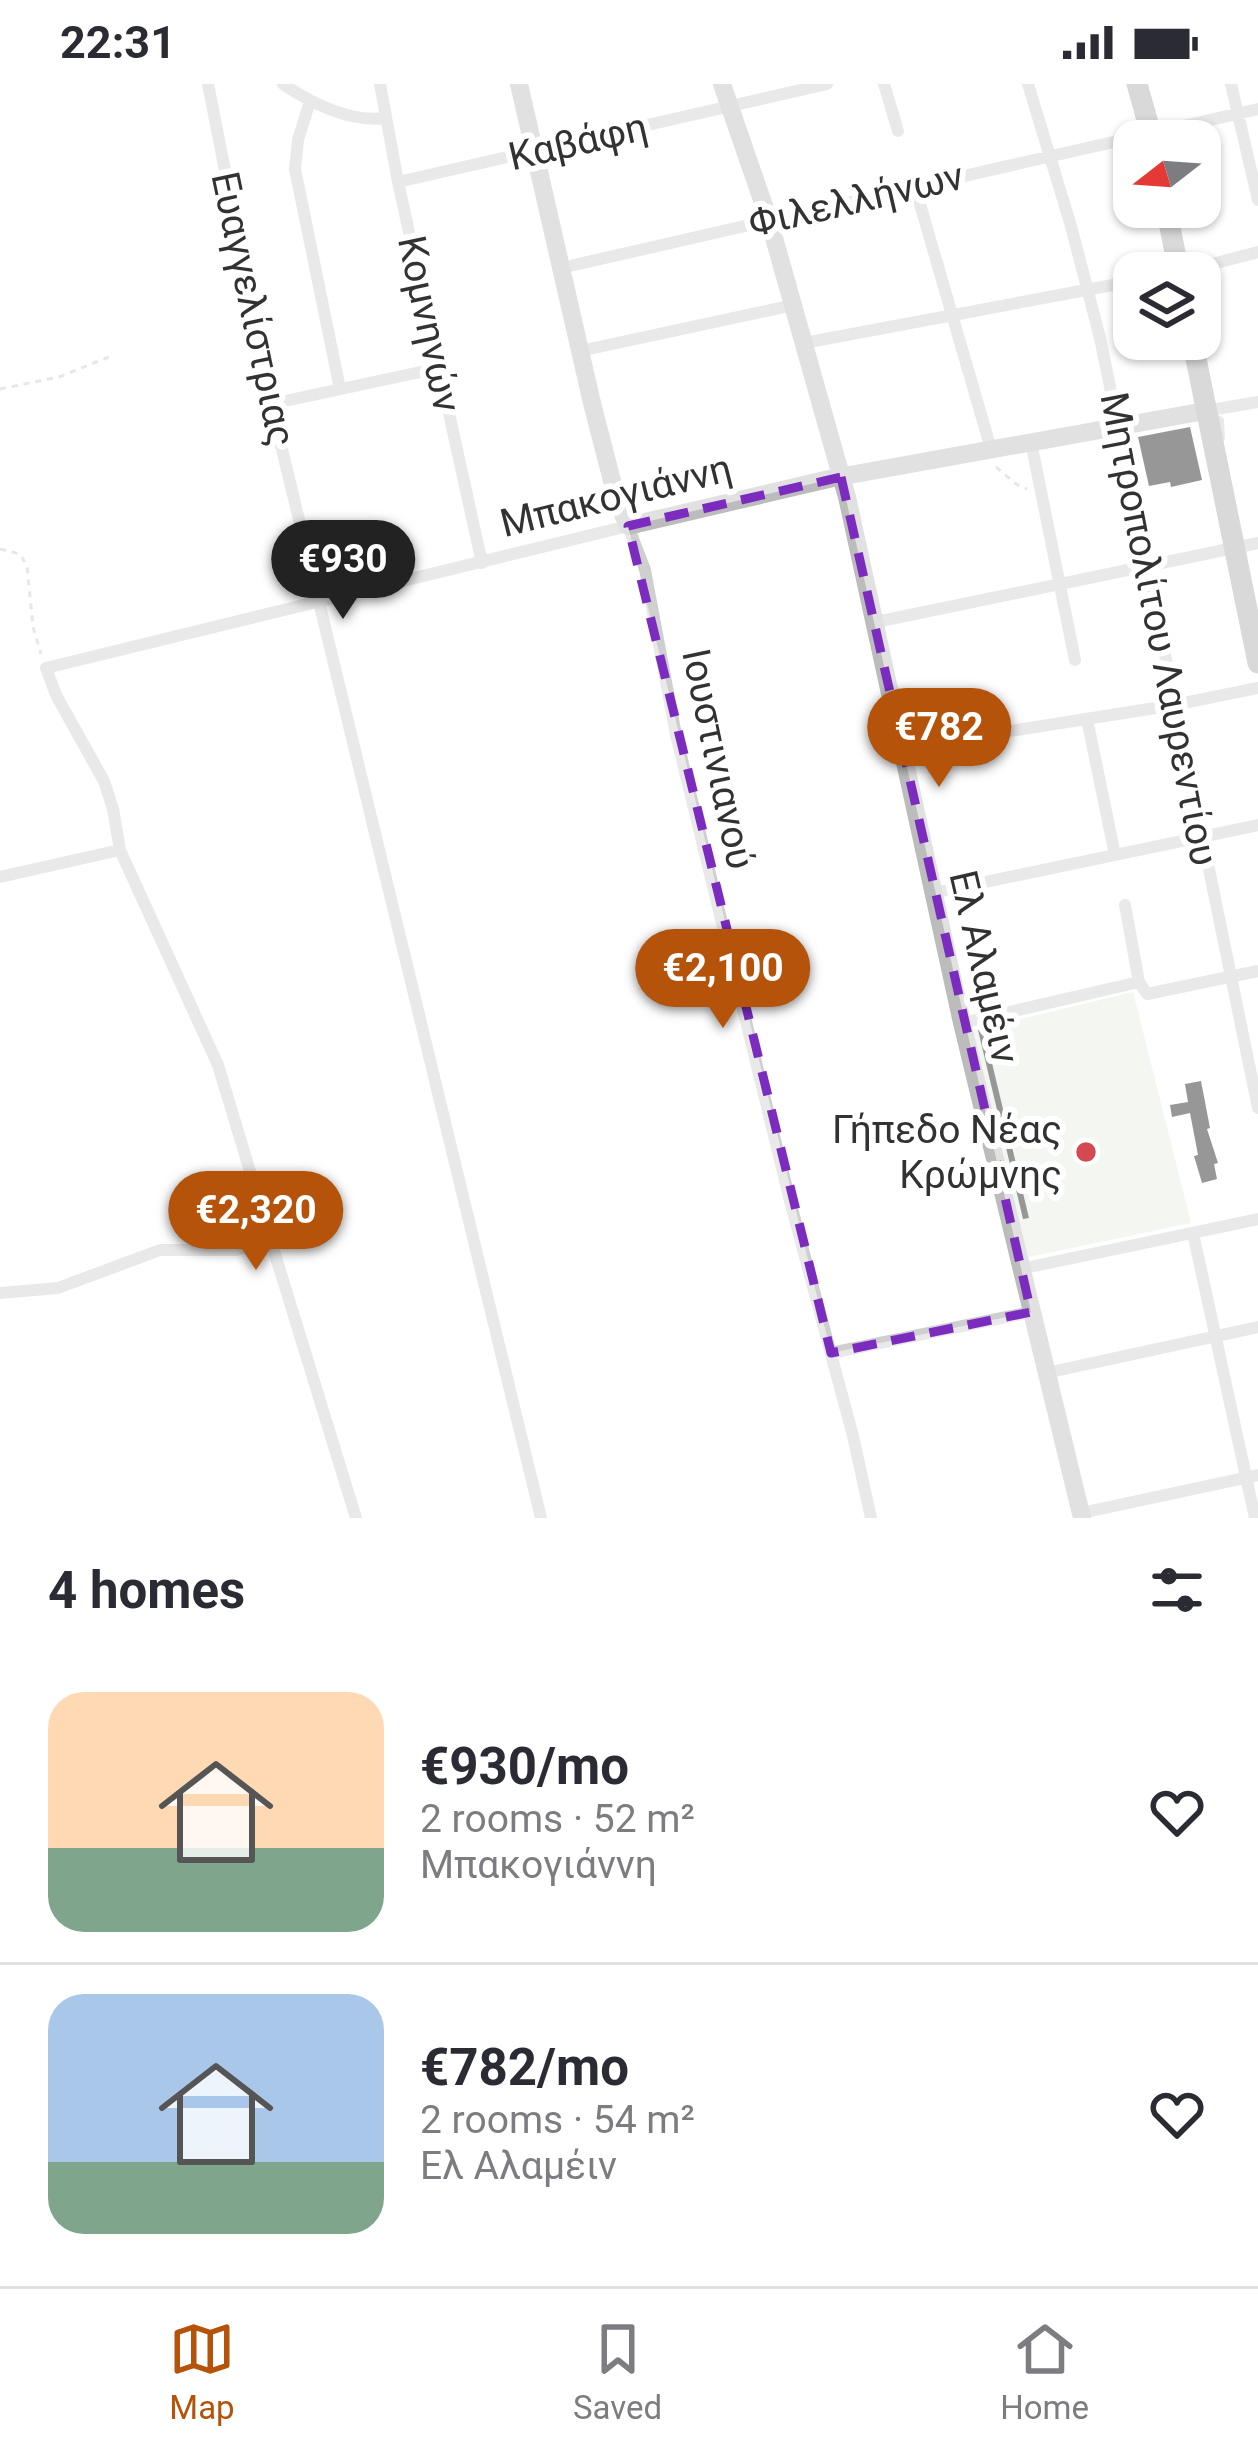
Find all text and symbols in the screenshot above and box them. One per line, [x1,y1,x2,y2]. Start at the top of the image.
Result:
text: 22:31 [60,16,176,69]
street label: Καβάφη [504,104,652,180]
north arrow [1113,120,1221,228]
map controls [1113,120,1221,360]
street label: Φιλελλήνων [744,153,968,247]
street label: Ευαγγελίστριας [201,167,305,451]
street label: Κομνηνών [388,232,470,417]
button: layers [1113,252,1221,360]
street label: Μητροπολίτου Λαυρεντίου [1090,388,1228,870]
street label: Μπακογιάννη [496,445,736,547]
pin: €930 [272,520,414,622]
text: €930 [298,536,388,582]
street label: Ιουστινιανού [672,645,764,873]
pin: €782 [868,688,1010,790]
text: €782 [894,704,984,750]
street label: Ελ Αλαμέιν [939,866,1029,1068]
pin: €2,100 [625,929,821,1031]
text: €2,100 [662,945,784,991]
place label: Γήπεδο Νέας Κρώμνης [832,1107,1062,1198]
marker: Γήπεδο Νέας Κρώμνης [1073,1139,1099,1165]
pin: €2,320 [158,1171,354,1273]
text: €2,320 [195,1187,317,1233]
icon: filters [1144,1557,1210,1623]
text: 4 homes [48,1561,245,1620]
text: €930/mo [420,1737,629,1796]
icon: home [144,1740,288,1884]
icon: heart [1144,1779,1210,1845]
text: 2 rooms · 52 m² [420,1796,695,1842]
text: Μπακογιάννη [420,1842,657,1888]
text: €782/mo [420,2038,629,2097]
icon: home [144,2042,288,2186]
icon: heart [1144,2081,1210,2147]
text: 2 rooms · 54 m² [420,2097,695,2143]
text: Ελ Αλαμέιν [420,2143,617,2189]
tab: Map [169,2316,235,2427]
tab: Saved [573,2316,662,2427]
tab: Home [1000,2316,1089,2427]

